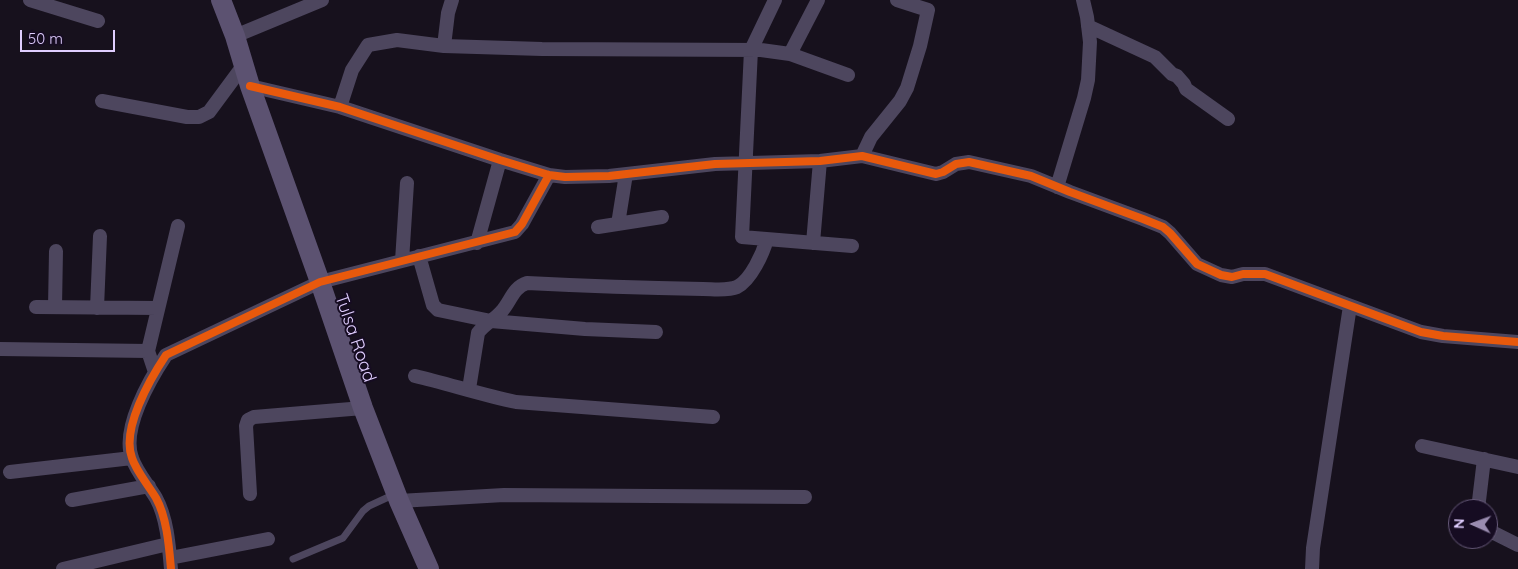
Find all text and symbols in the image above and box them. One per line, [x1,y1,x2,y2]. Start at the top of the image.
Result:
scale bar [22,20,118,52]
text: 50 m [28,29,63,48]
street label: Tulsa Road [330,291,380,385]
north arrow [1448,499,1498,549]
text: N [1450,518,1468,529]

